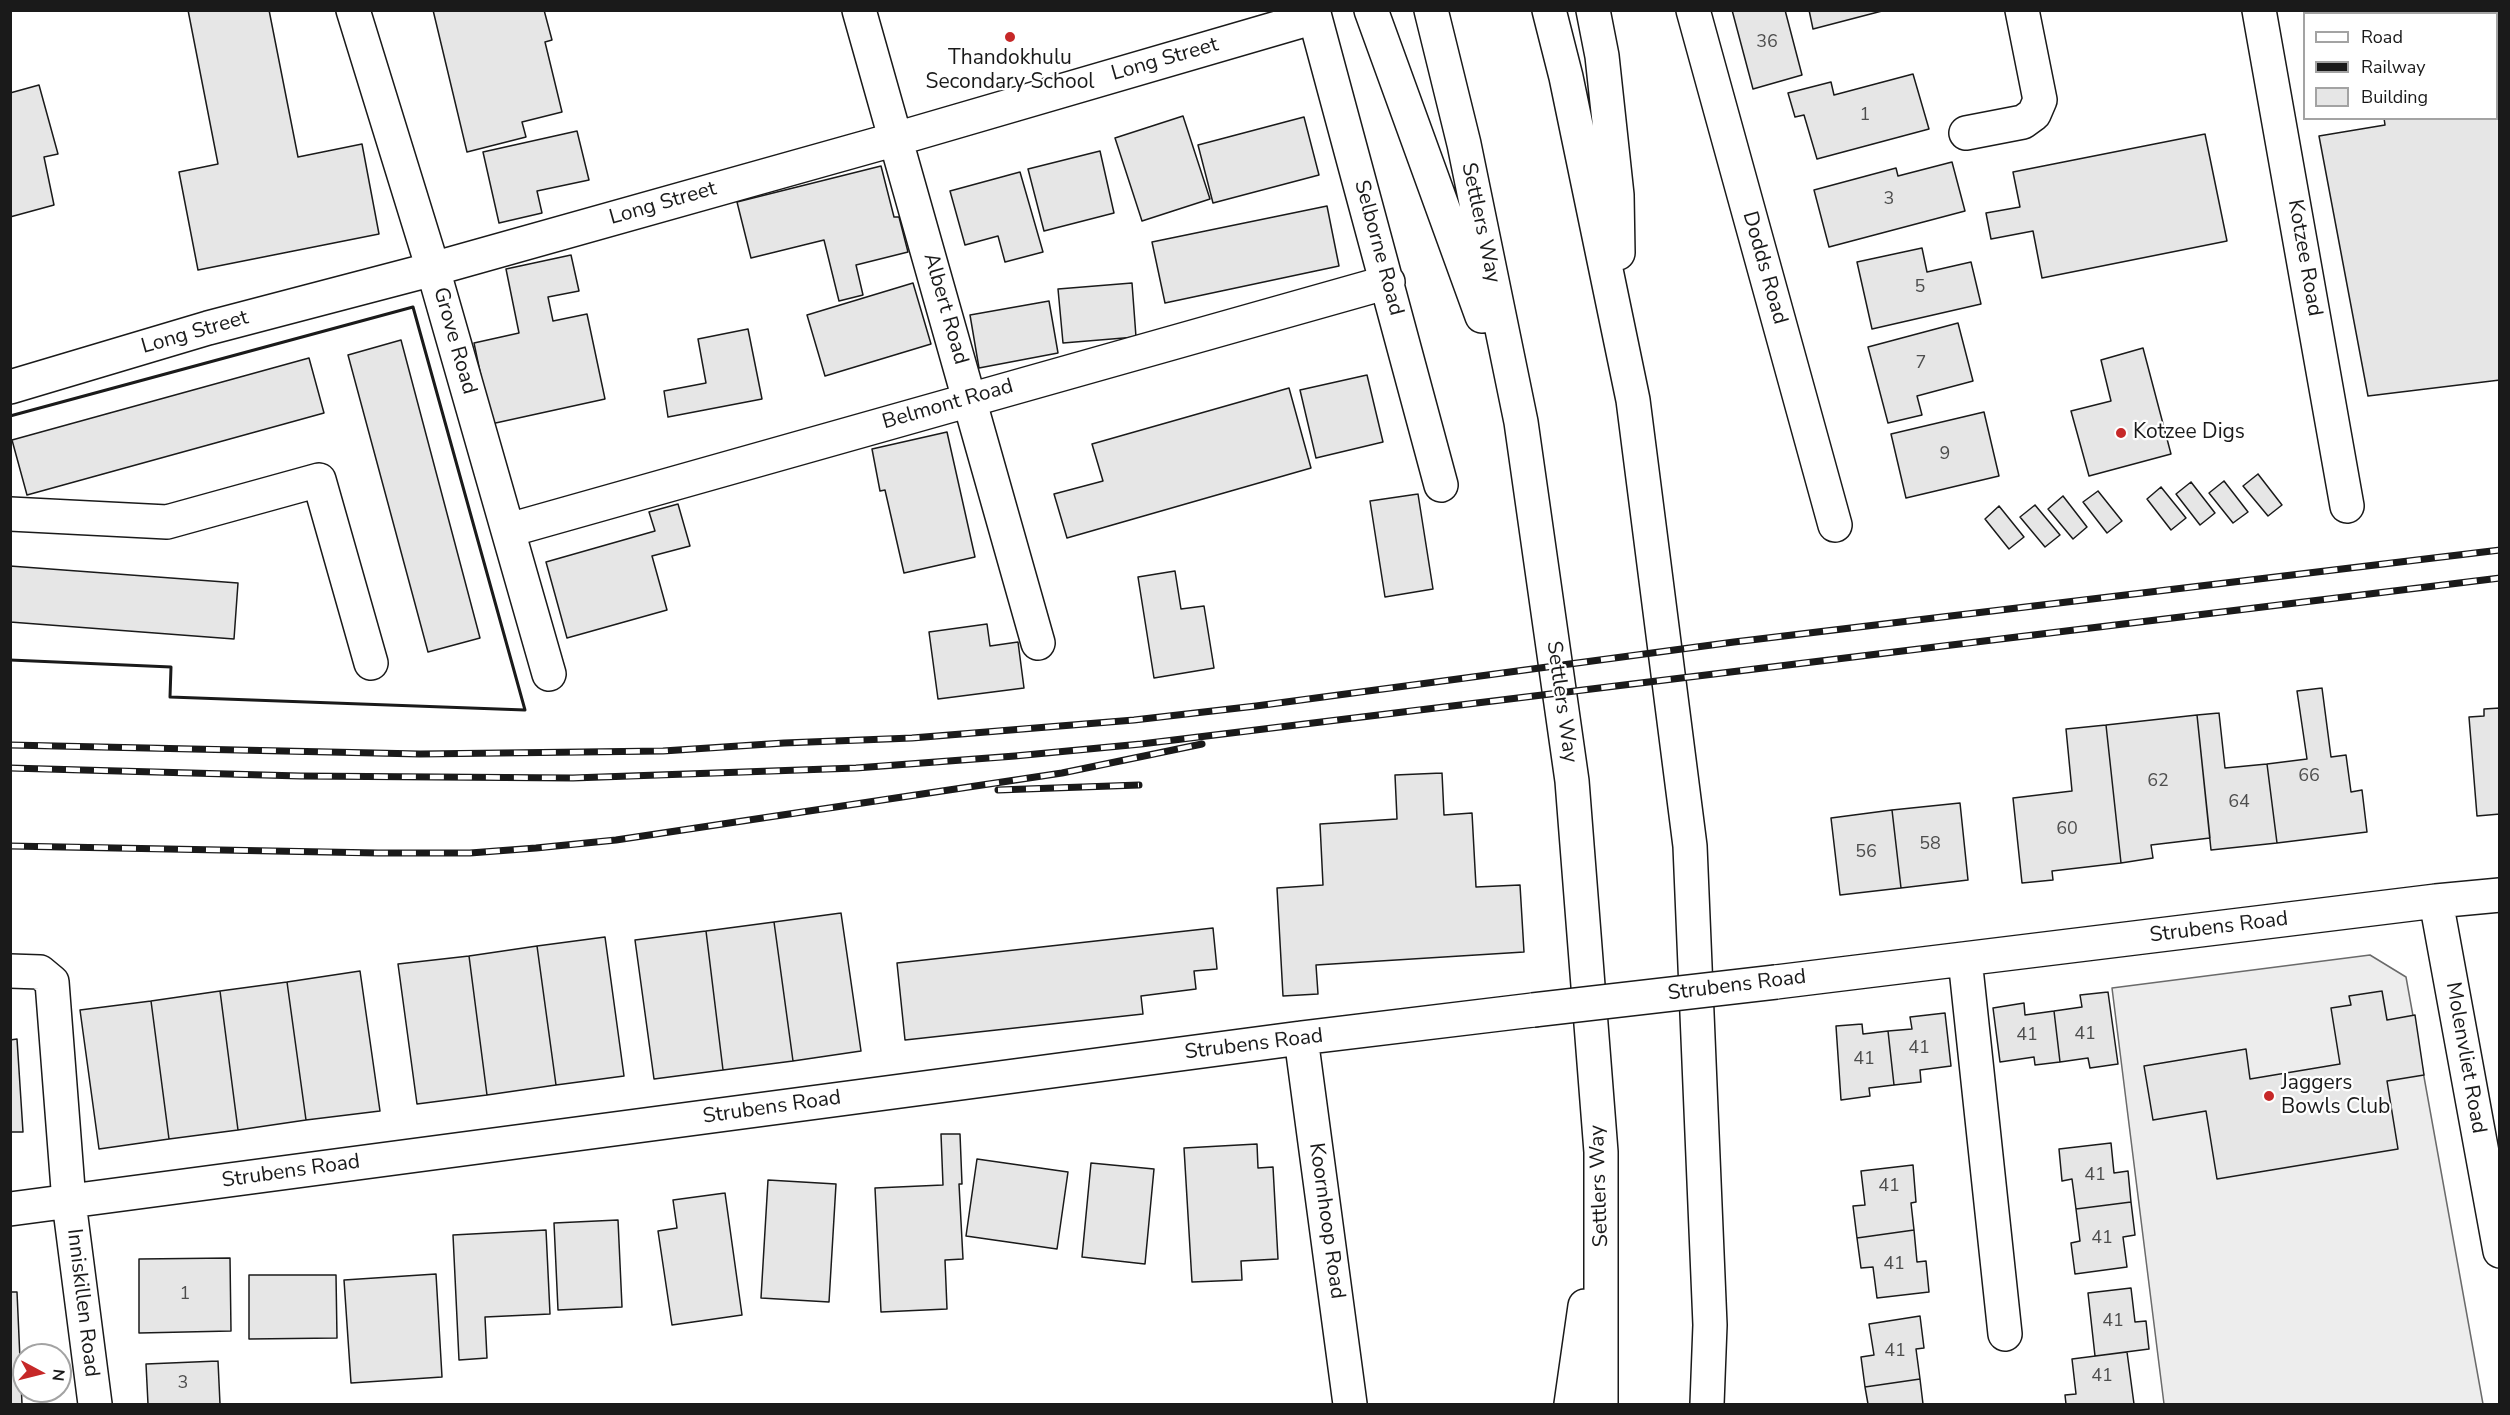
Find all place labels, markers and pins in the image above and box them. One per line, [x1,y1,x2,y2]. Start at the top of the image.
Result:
marker: Thandokhulu Secondary School [1003,30,1017,44]
place label: Thandokhulu Secondary School [925,46,1095,96]
place label: Kotzee Digs [2133,420,2245,446]
marker: Kotzee Digs [2114,426,2128,440]
place label: Jaggers Bowls Club [2281,1071,2390,1121]
marker: Jaggers Bowls Club [2262,1089,2276,1103]

